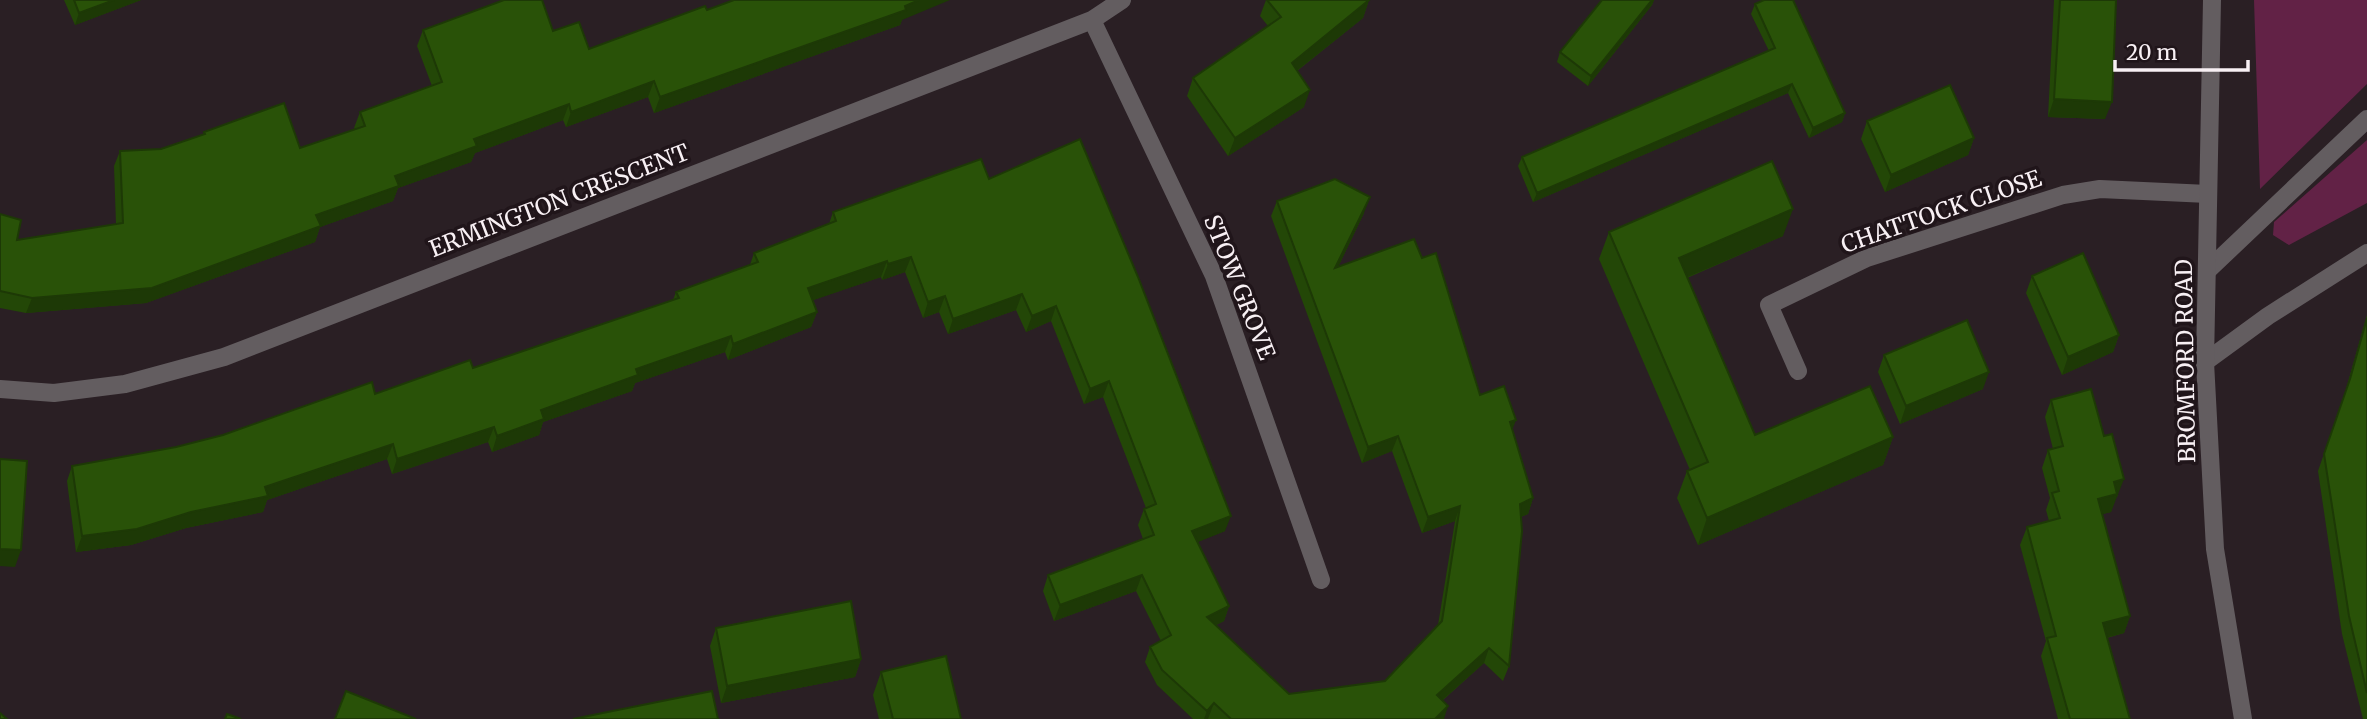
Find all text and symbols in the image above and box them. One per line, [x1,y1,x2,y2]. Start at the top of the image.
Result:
scale bar [2115,28,2248,72]
text: 20 m [2126,39,2178,66]
street label: ERMINGTON CRESCENT [425,137,693,263]
street label: CHATTOCK CLOSE [1837,163,2045,259]
street label: STOW GROVE [1198,210,1282,364]
street label: BROMFORD ROAD [2169,259,2201,463]

